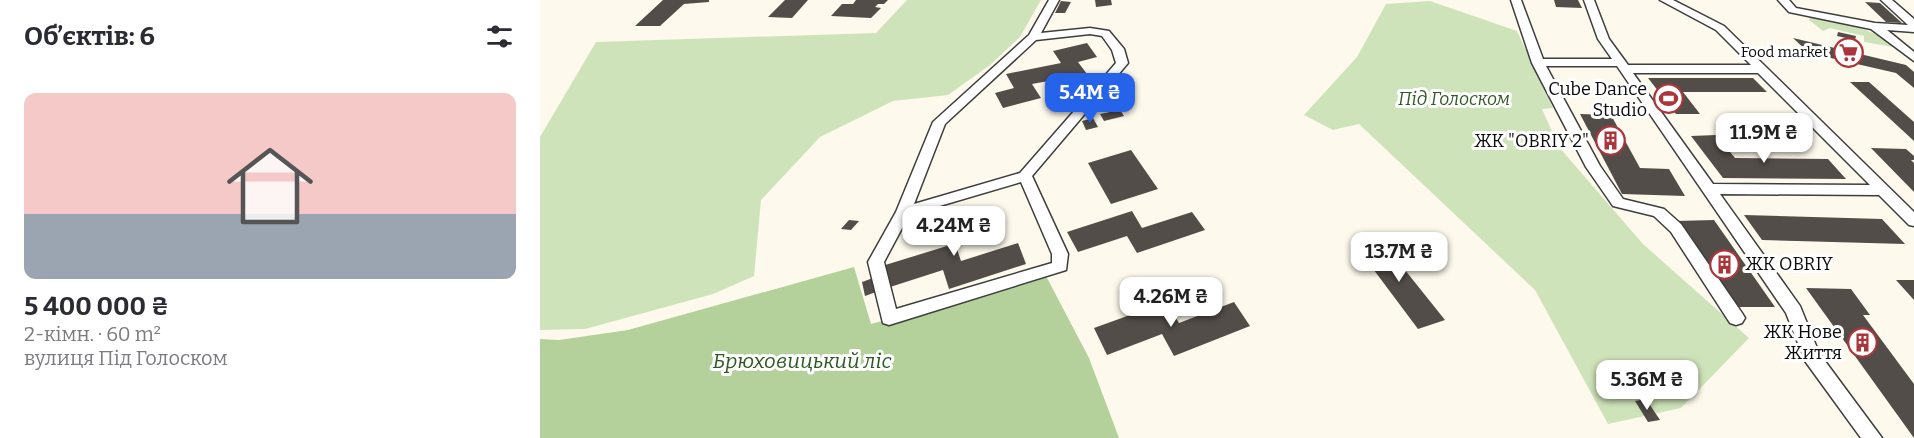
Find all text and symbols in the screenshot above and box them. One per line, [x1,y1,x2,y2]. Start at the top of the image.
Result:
icon: filters [483,20,516,53]
text: Об’єктів: 6 [24,21,155,52]
supermarket icon: Food market [1833,36,1865,68]
place label: Food market [1741,43,1829,61]
pin: 5.4M ₴ [1041,73,1139,124]
place label: Cube Dance Studio [1548,78,1647,121]
text: 5.4M ₴ [1059,80,1121,104]
sports icon: Cube Dance Studio [1652,83,1684,115]
park label: Під Голоском [1398,88,1510,110]
pin: 11.9M ₴ [1709,113,1819,164]
text: 11.9M ₴ [1730,120,1798,144]
building icon: ЖК "OBRIY 2" [1594,125,1626,157]
place label: ЖК "OBRIY 2" [1474,130,1589,152]
icon: home [216,132,324,240]
pin: 4.24M ₴ [899,206,1009,257]
text: 4.24M ₴ [916,213,992,237]
pin: 13.7M ₴ [1344,232,1454,283]
text: 13.7M ₴ [1365,239,1433,263]
building icon: ЖК OBRIY [1708,248,1740,280]
place label: ЖК OBRIY [1745,253,1833,275]
pin: 4.26M ₴ [1116,277,1226,328]
text: 4.26M ₴ [1133,284,1209,308]
text: 5 400 000 ₴ [24,291,169,322]
place label: ЖК Нове Життя [1764,321,1842,364]
text: 2-кімн. · 60 m² [24,322,161,346]
building icon: ЖК Нове Життя [1847,326,1879,358]
text: вулиця Під Голоском [24,346,228,370]
park label: Брюховицький ліс [712,348,892,374]
pin: 5.36M ₴ [1592,360,1702,411]
text: 5.36M ₴ [1610,367,1684,391]

